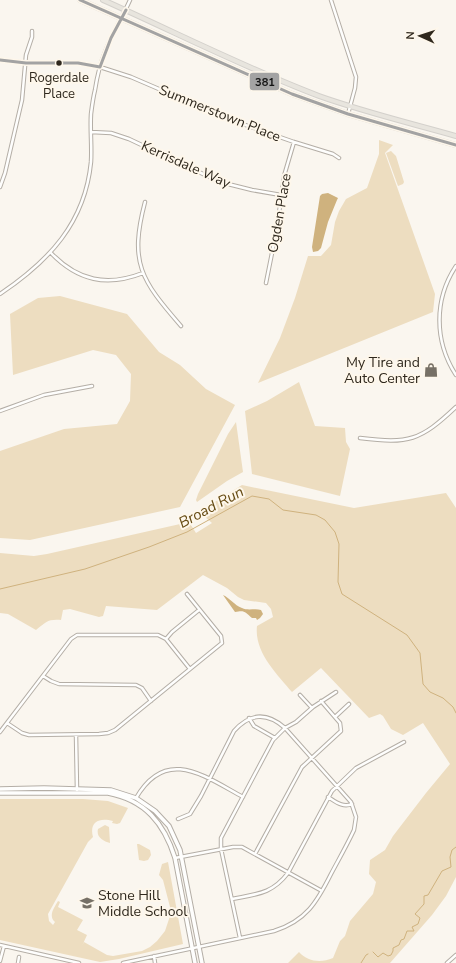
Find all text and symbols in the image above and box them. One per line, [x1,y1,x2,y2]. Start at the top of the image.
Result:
north arrow [400,16,440,56]
text: N [403,31,418,40]
marker: Rogerdale Place [54,58,64,68]
place label: Rogerdale Place [29,69,89,103]
line badge: 381 [249,72,280,91]
text: 381 [255,75,275,90]
street label: Summerstown Place [156,80,283,147]
street label: Kerrisdale Way [138,136,234,193]
street label: Ogden Place [263,172,296,254]
place label: My Tire and Auto Center [344,353,420,388]
shop icon: My Tire and Auto Center [423,362,439,378]
water label: Broad Run [175,481,247,533]
place label: Stone Hill Middle School [98,886,188,921]
school or university icon: Stone Hill Middle School [79,895,95,911]

